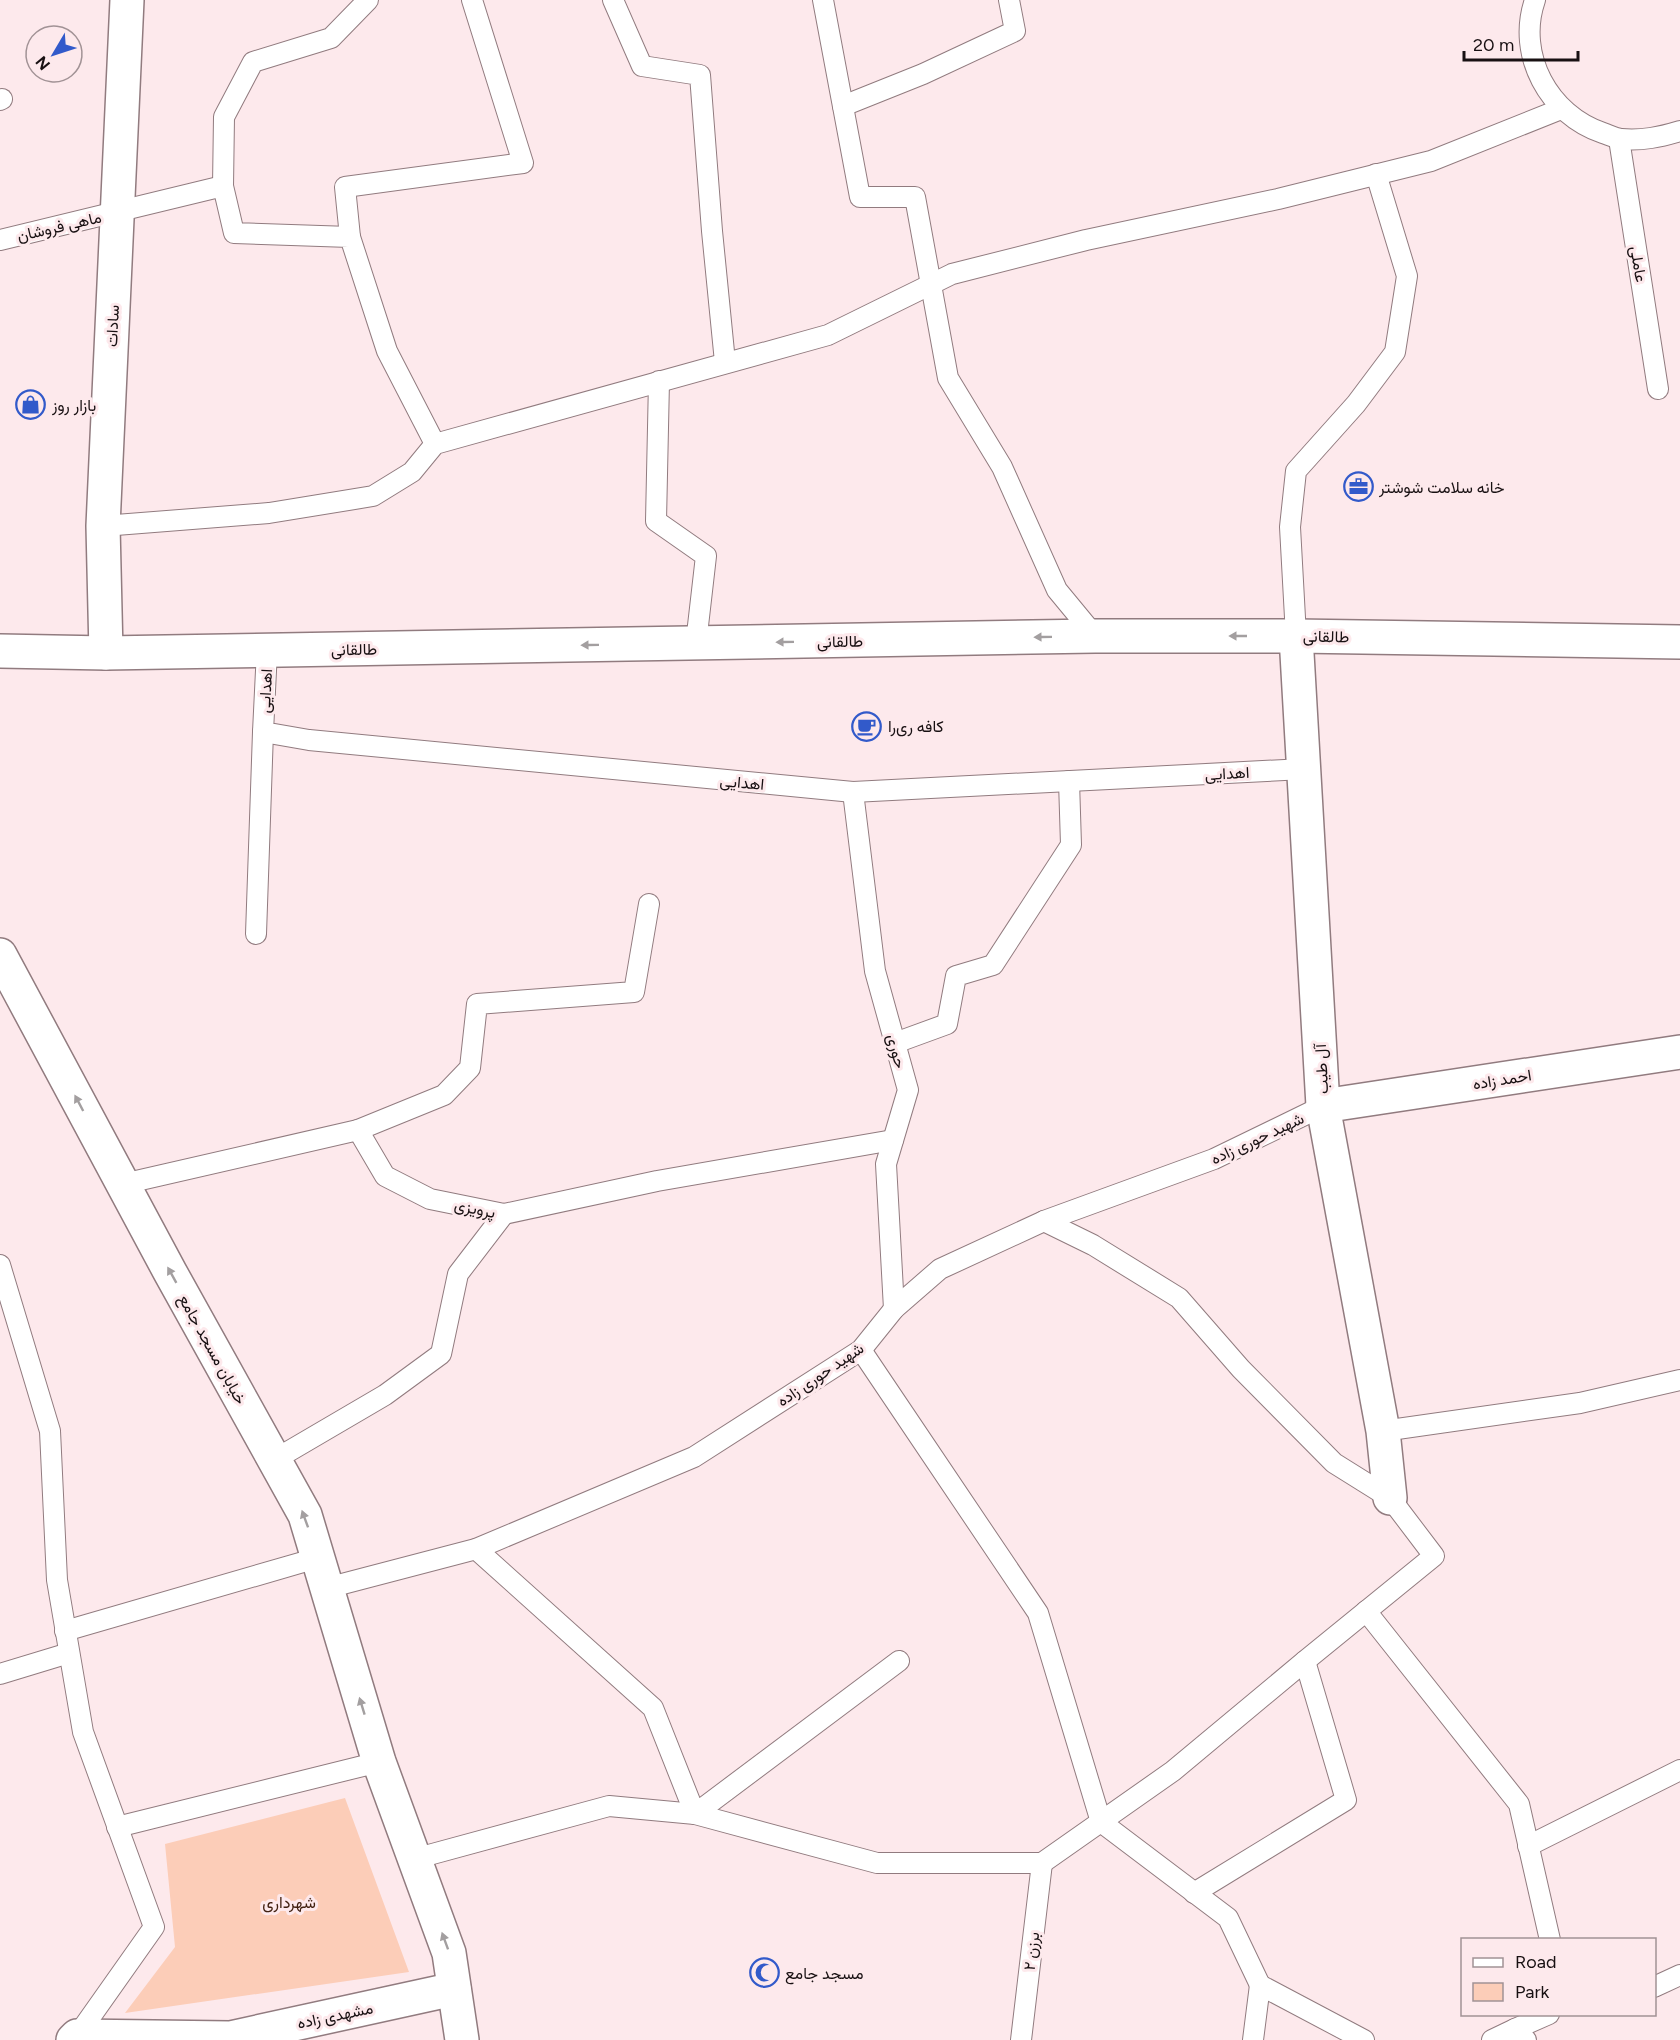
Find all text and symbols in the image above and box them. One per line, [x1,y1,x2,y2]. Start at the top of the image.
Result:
north arrow [24,24,84,84]
scale bar [1464,24,1578,62]
text: 20 m [1473,34,1514,56]
text: N [31,52,54,74]
street label: ماهی فروشان [15,208,103,246]
street label: عاملی [1625,245,1651,284]
street label: سادات [102,304,123,348]
shop icon: بازار روز [15,389,47,421]
place label: بازار روز [51,396,96,416]
office icon: خانه سلامت شوشتر [1342,471,1374,503]
place label: خانه سلامت شوشتر [1378,478,1505,498]
street label: طالقانی [1303,627,1349,647]
one-way arrow [1228,631,1247,641]
street label: طالقانی [817,632,863,652]
one-way arrow [1033,632,1052,642]
one-way arrow [775,637,794,646]
street label: طالقانی [331,640,377,660]
one-way arrow [580,640,599,650]
street label: اهدایی [255,668,277,714]
cafe icon: کافه‌ ری‌را [851,710,883,742]
place label: کافه‌ ری‌را [888,717,944,737]
street label: اهدایی [1204,763,1250,785]
street label: اهدایی [719,771,765,795]
street label: حوری [882,1032,910,1071]
street label: آل طیب [1311,1042,1332,1094]
street label: احمد زاده [1471,1065,1533,1095]
one-way arrow [74,1094,84,1111]
street label: شهید حوری زاده [1208,1109,1307,1169]
street label: پرویزی [452,1195,497,1224]
one-way arrow [167,1266,177,1283]
street label: خیابان مسجد جامع [173,1291,251,1409]
street label: شهید حوری زاده [773,1338,868,1411]
one-way arrow [300,1510,310,1528]
one-way arrow [357,1697,366,1715]
park label: شهرداری [262,1893,316,1913]
street label: برزن ۲ [1020,1931,1044,1972]
one-way arrow [439,1932,449,1950]
legend [1461,1938,1656,2016]
text: Road [1515,1951,1556,1973]
mosque icon: مسجد جامع [748,1957,780,1989]
place label: مسجد جامع [785,1964,863,1985]
text: Park [1515,1981,1550,2003]
street label: مشهدی زاده [295,1998,375,2034]

